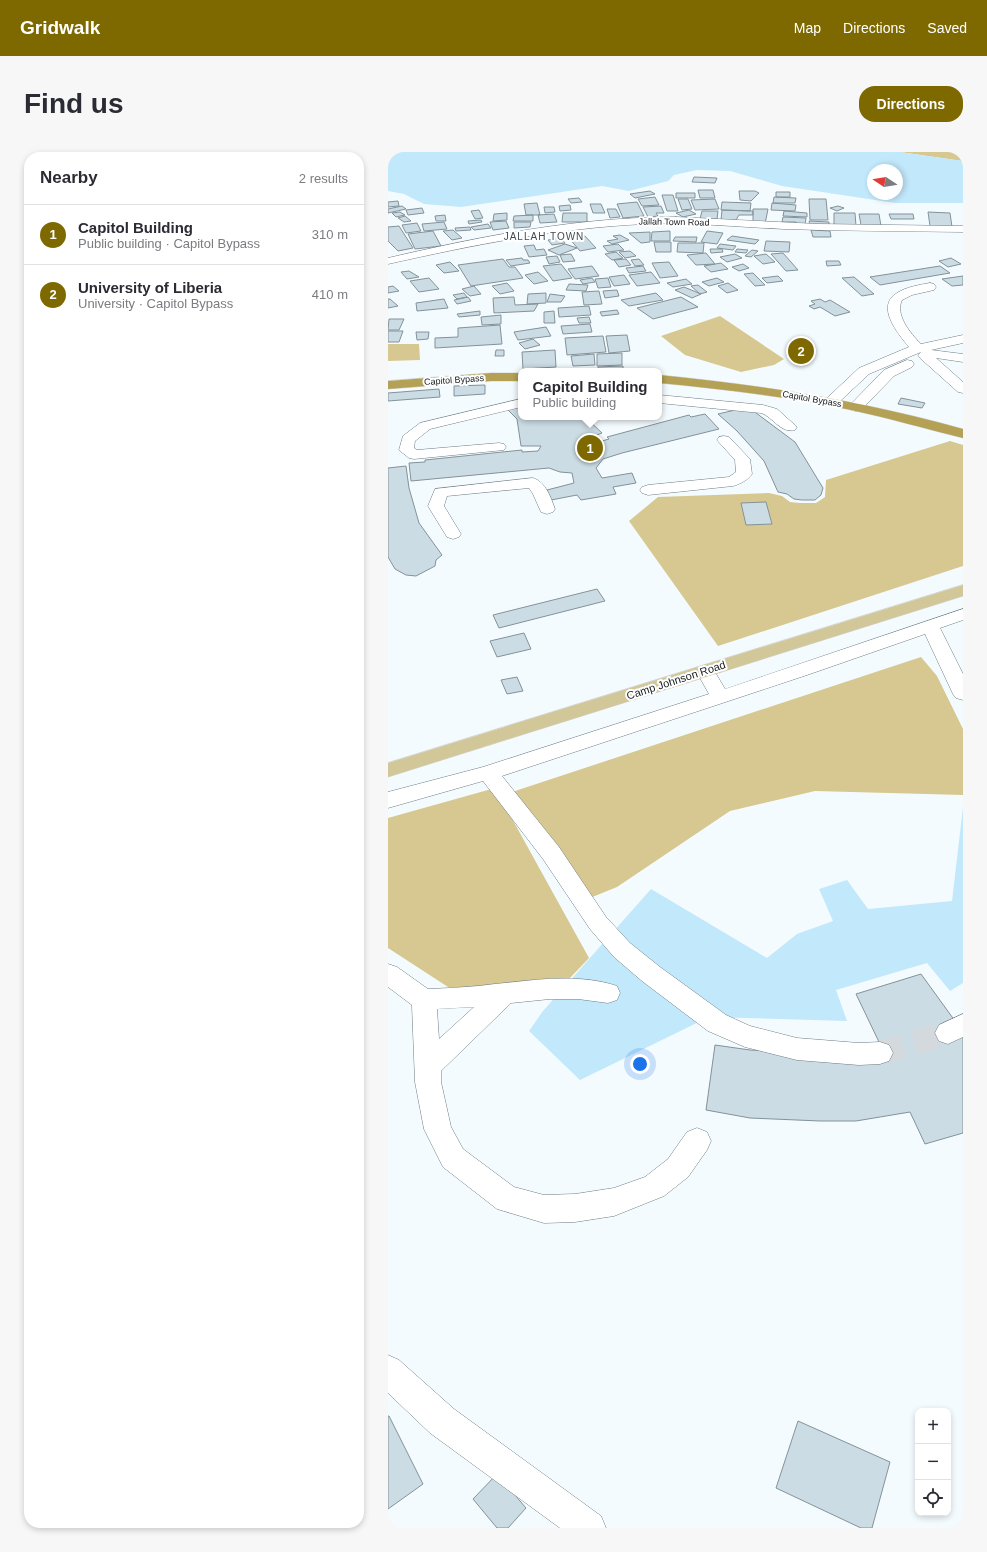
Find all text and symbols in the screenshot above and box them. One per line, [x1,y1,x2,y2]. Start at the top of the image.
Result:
text: Gridwalk [20,17,100,38]
text: Map [794,20,821,36]
text: Directions [843,20,905,36]
text: Saved [927,20,967,36]
button: Directions [859,86,963,122]
text: Find us [24,88,124,119]
north arrow [867,164,903,200]
text: Nearby [40,168,98,187]
text: 2 results [299,171,348,186]
street label: Jallah Town Road [638,216,710,228]
text: Capitol Building [78,219,193,236]
text: 1 [49,227,57,242]
text: 310 m [312,227,348,242]
district label: JALLAH TOWN [504,231,584,242]
text: Public building · Capitol Bypass [78,236,260,251]
text: University of Liberia [78,279,222,296]
text: 2 [49,287,57,302]
text: 410 m [312,287,348,302]
text: University · Capitol Bypass [78,296,233,311]
pin: 2 [788,336,814,366]
popup [518,368,662,420]
street label: Capitol Bypass [424,373,485,387]
text: Capitol Building [533,378,647,395]
street label: Capitol Bypass [782,389,843,409]
text: Public building [533,395,616,410]
pin: 1 [577,433,603,463]
street label: Camp Johnson Road [625,658,727,702]
your location [630,1054,650,1074]
map controls [915,1408,951,1516]
button: + [915,1408,951,1444]
button: − [915,1444,951,1480]
button: locate [915,1480,951,1516]

